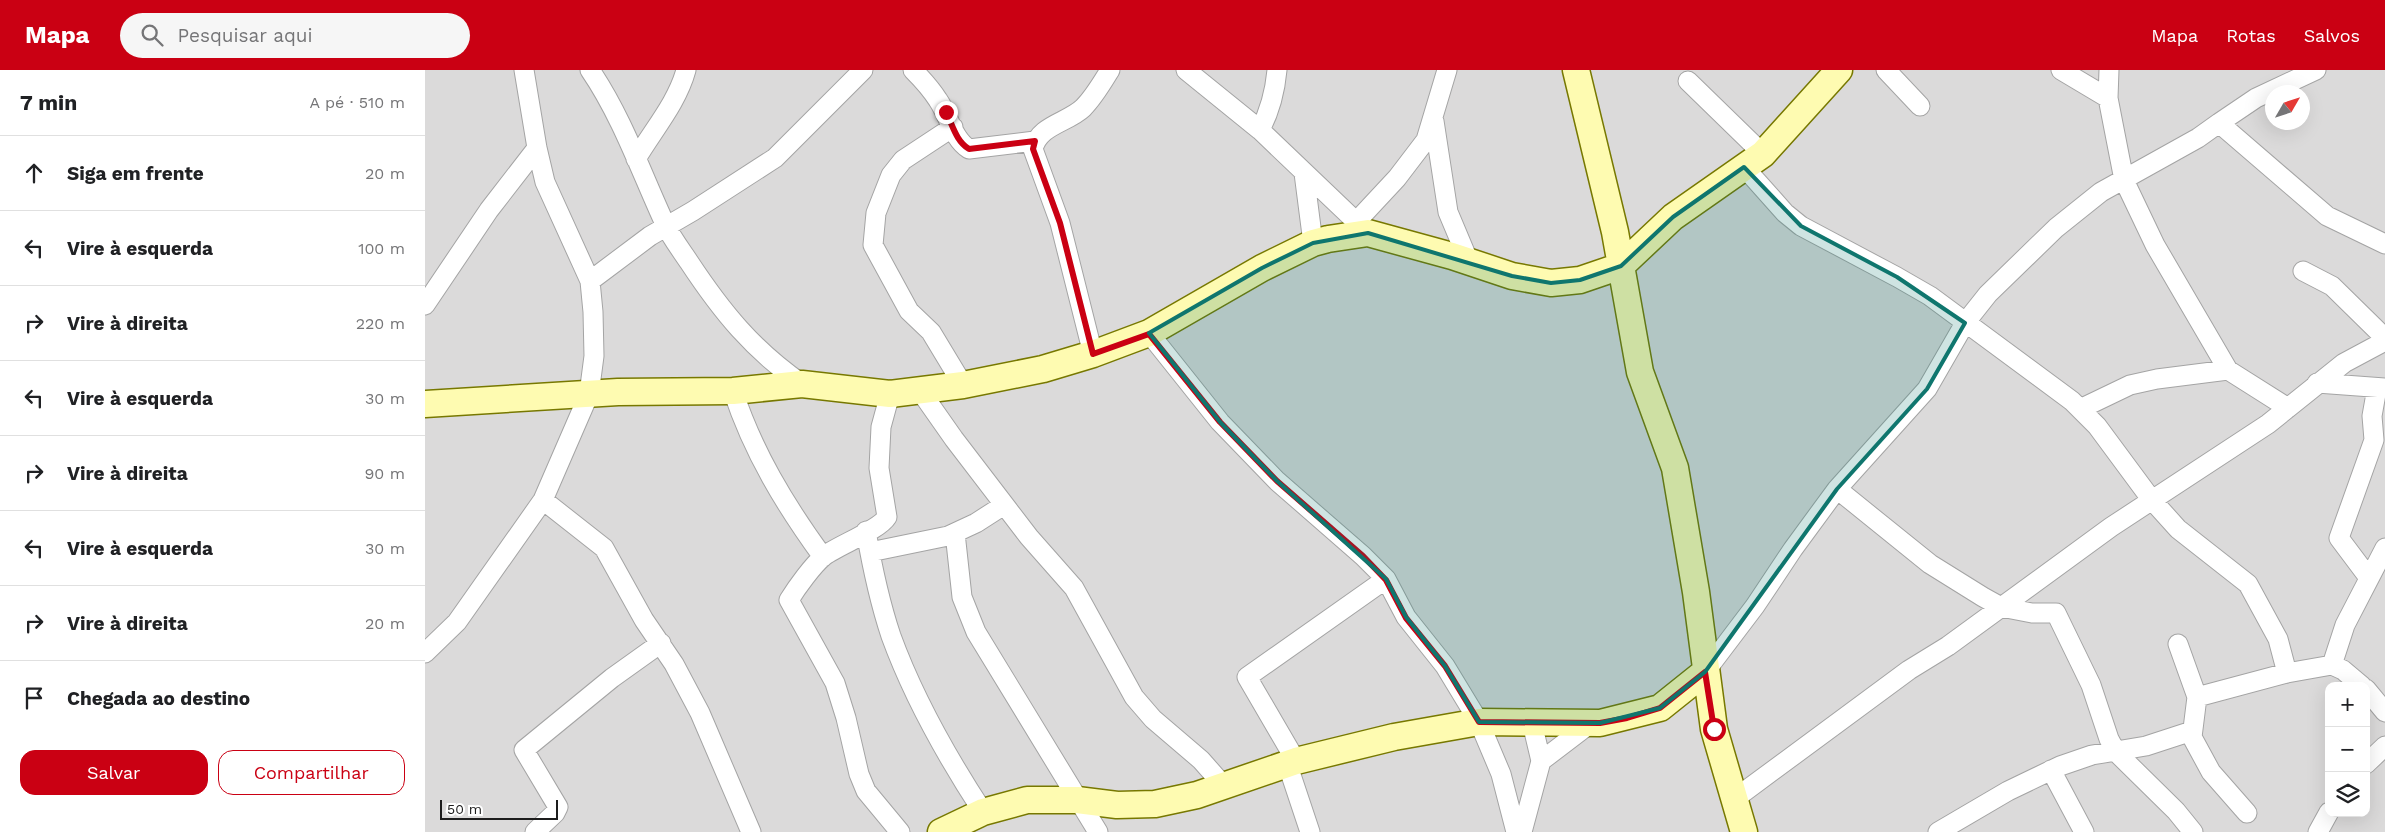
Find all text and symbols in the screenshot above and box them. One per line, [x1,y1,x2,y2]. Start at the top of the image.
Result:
search box [120,13,470,58]
text: Mapa [25,21,90,49]
icon: search [138,21,166,49]
text: Pesquisar aqui [178,24,313,47]
text: Mapa [2151,25,2198,46]
text: Rotas [2226,25,2276,46]
text: Salvos [2304,25,2360,46]
north arrow [2265,85,2310,130]
text: 7 min [20,90,77,115]
text: A pé · 510 m [310,93,405,112]
route end [935,101,958,124]
icon: ahead [20,159,48,187]
text: Siga em frente [67,162,204,185]
text: 20 m [365,164,405,183]
icon: left [20,234,48,262]
text: Vire à esquerda [67,237,213,260]
text: 100 m [358,239,405,258]
icon: right [20,309,48,337]
text: Vire à direita [67,312,188,335]
text: 220 m [356,314,405,333]
icon: left [20,384,48,412]
text: Vire à esquerda [67,387,213,410]
text: 30 m [365,389,405,408]
icon: right [20,459,48,487]
text: Vire à direita [67,462,188,485]
text: 90 m [364,464,405,483]
icon: left [20,534,48,562]
text: Vire à esquerda [67,537,213,560]
text: 30 m [365,539,405,558]
icon: right [20,609,48,637]
text: Vire à direita [67,612,188,635]
text: 20 m [365,614,405,633]
map controls [2325,682,2370,817]
button: + [2325,682,2370,727]
icon: arrive [20,684,48,712]
text: Chegada ao destino [67,687,250,710]
route start [1703,718,1726,741]
button: − [2325,727,2370,772]
button: Salvar [20,750,208,795]
button: Compartilhar [218,750,405,795]
button: layers [2325,772,2370,817]
scale bar [440,797,557,820]
text: 50 m [447,801,482,817]

